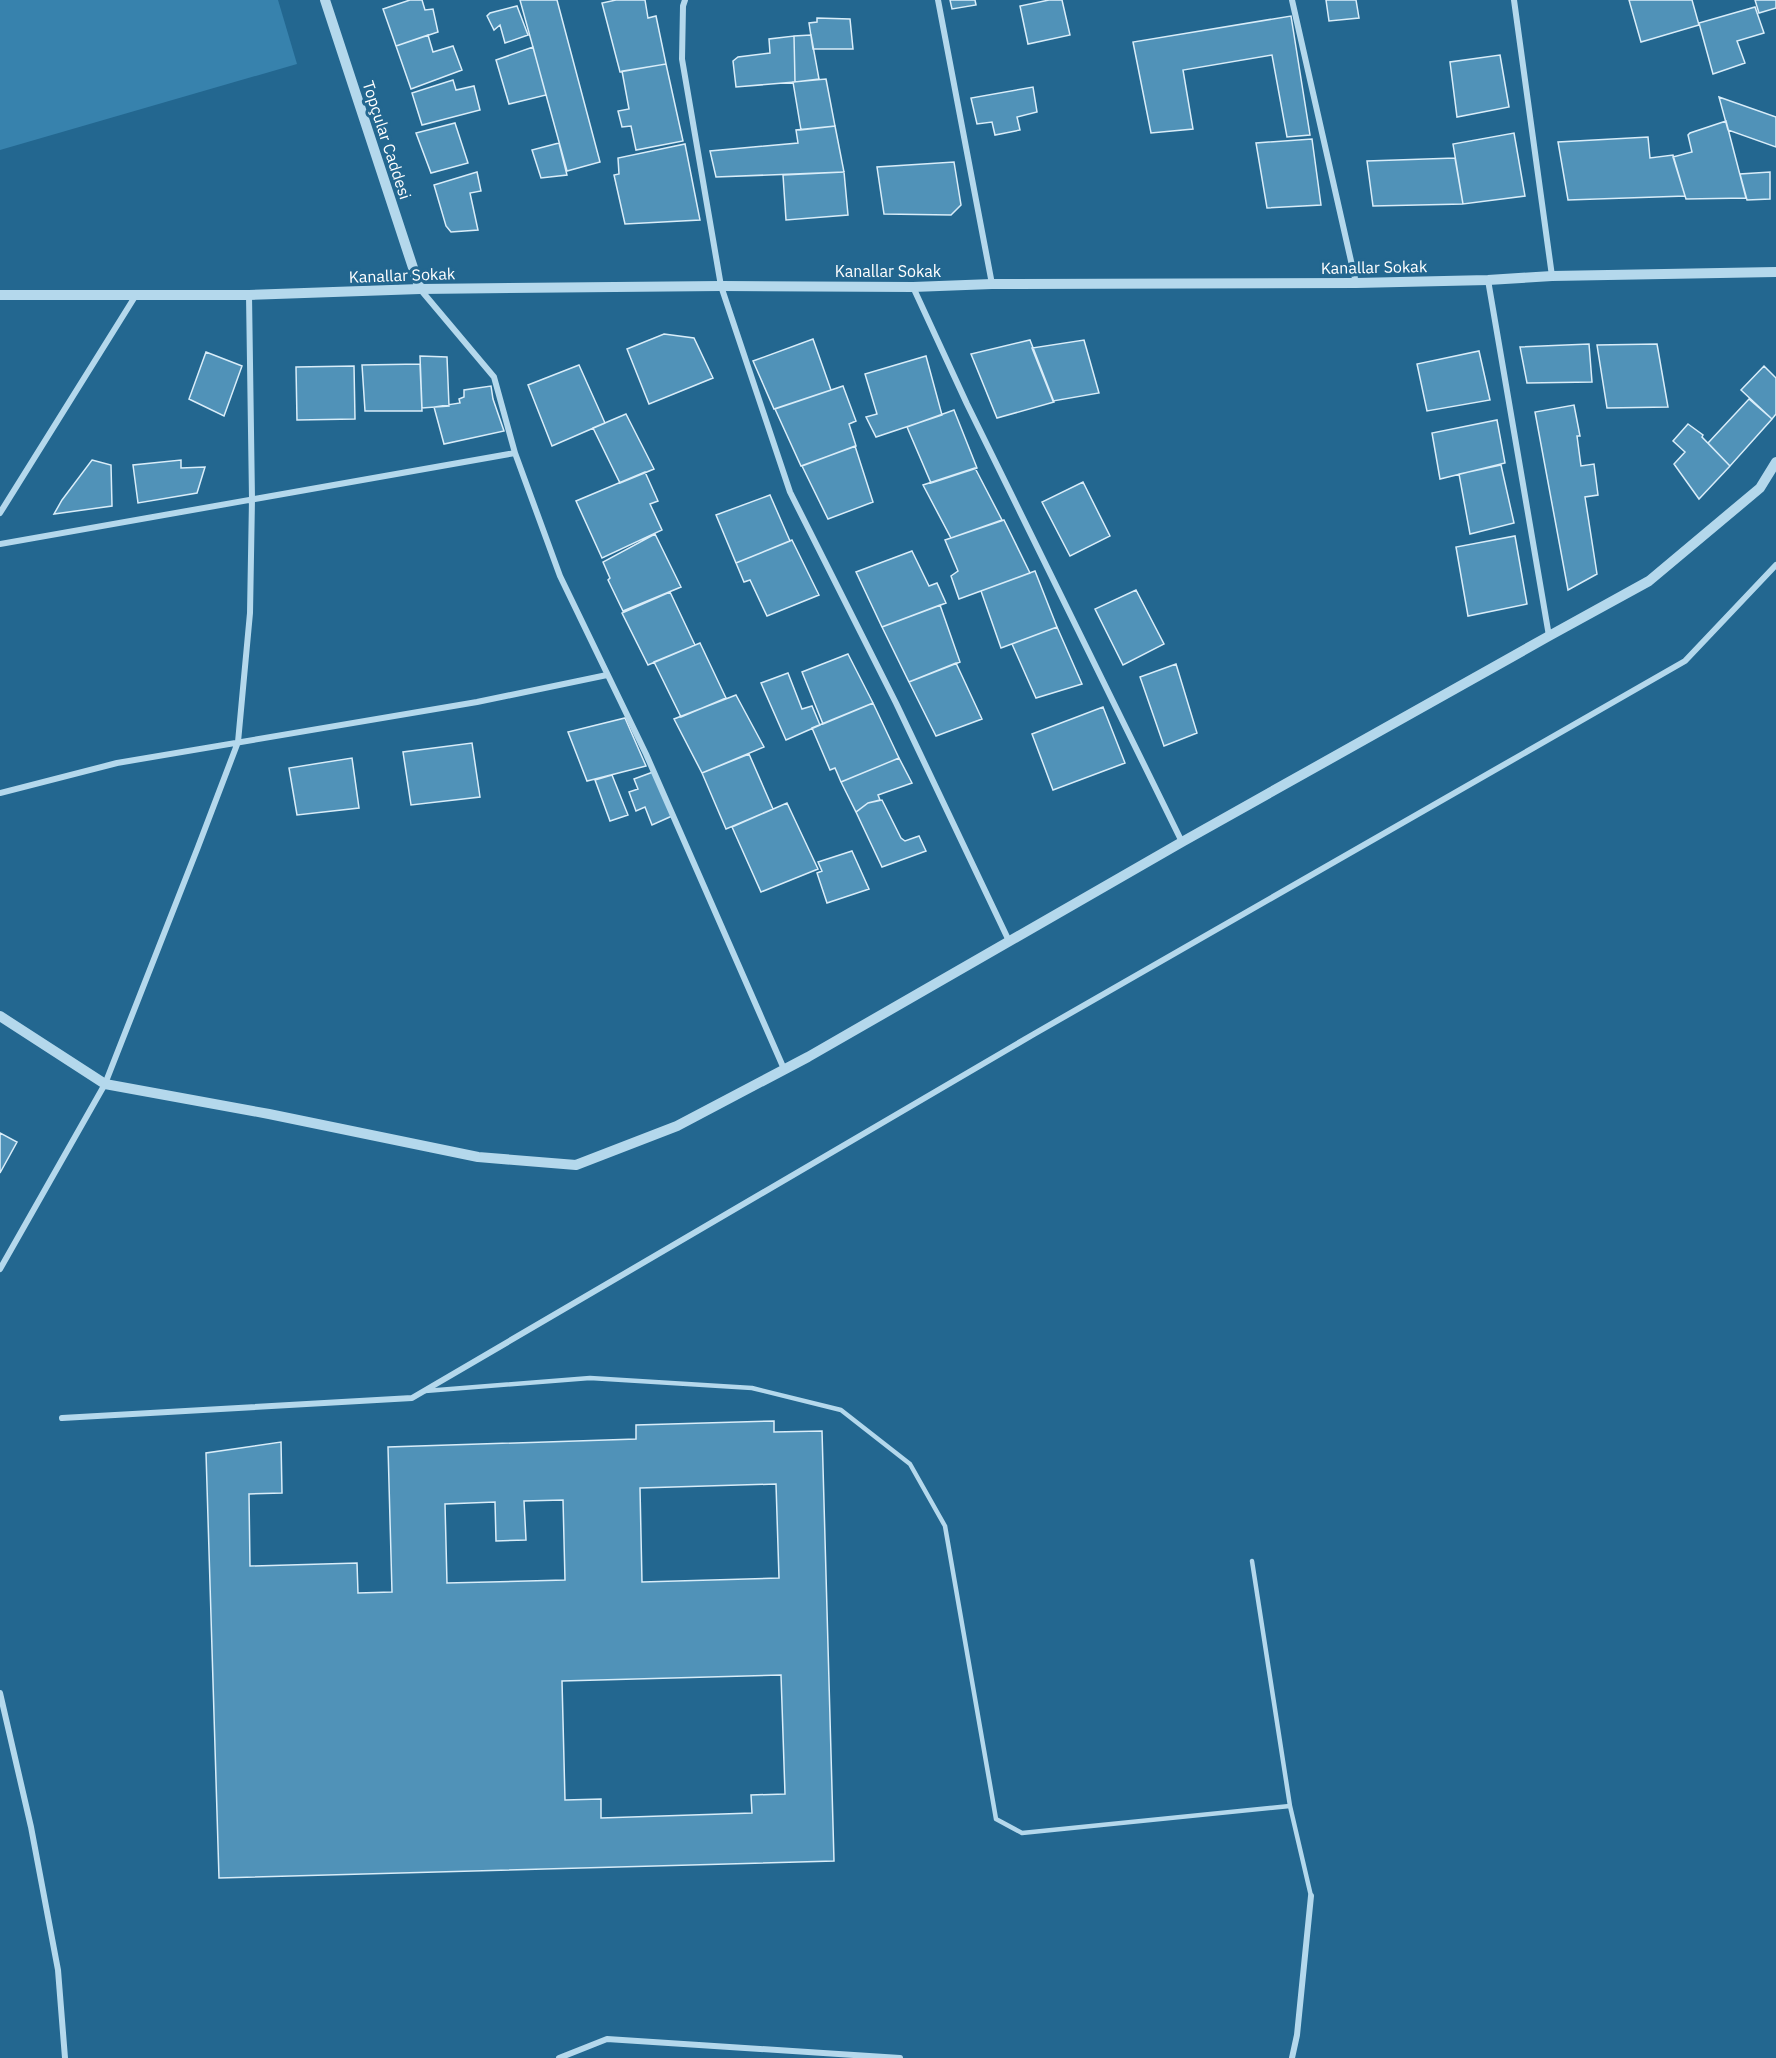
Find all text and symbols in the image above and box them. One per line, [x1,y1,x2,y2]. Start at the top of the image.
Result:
street label: Topçular Caddesi [358,78,416,202]
street label: Kanallar Sokak [1321,256,1428,278]
street label: Kanallar Sokak [835,261,942,281]
street label: Kanallar Sokak [348,263,456,287]

